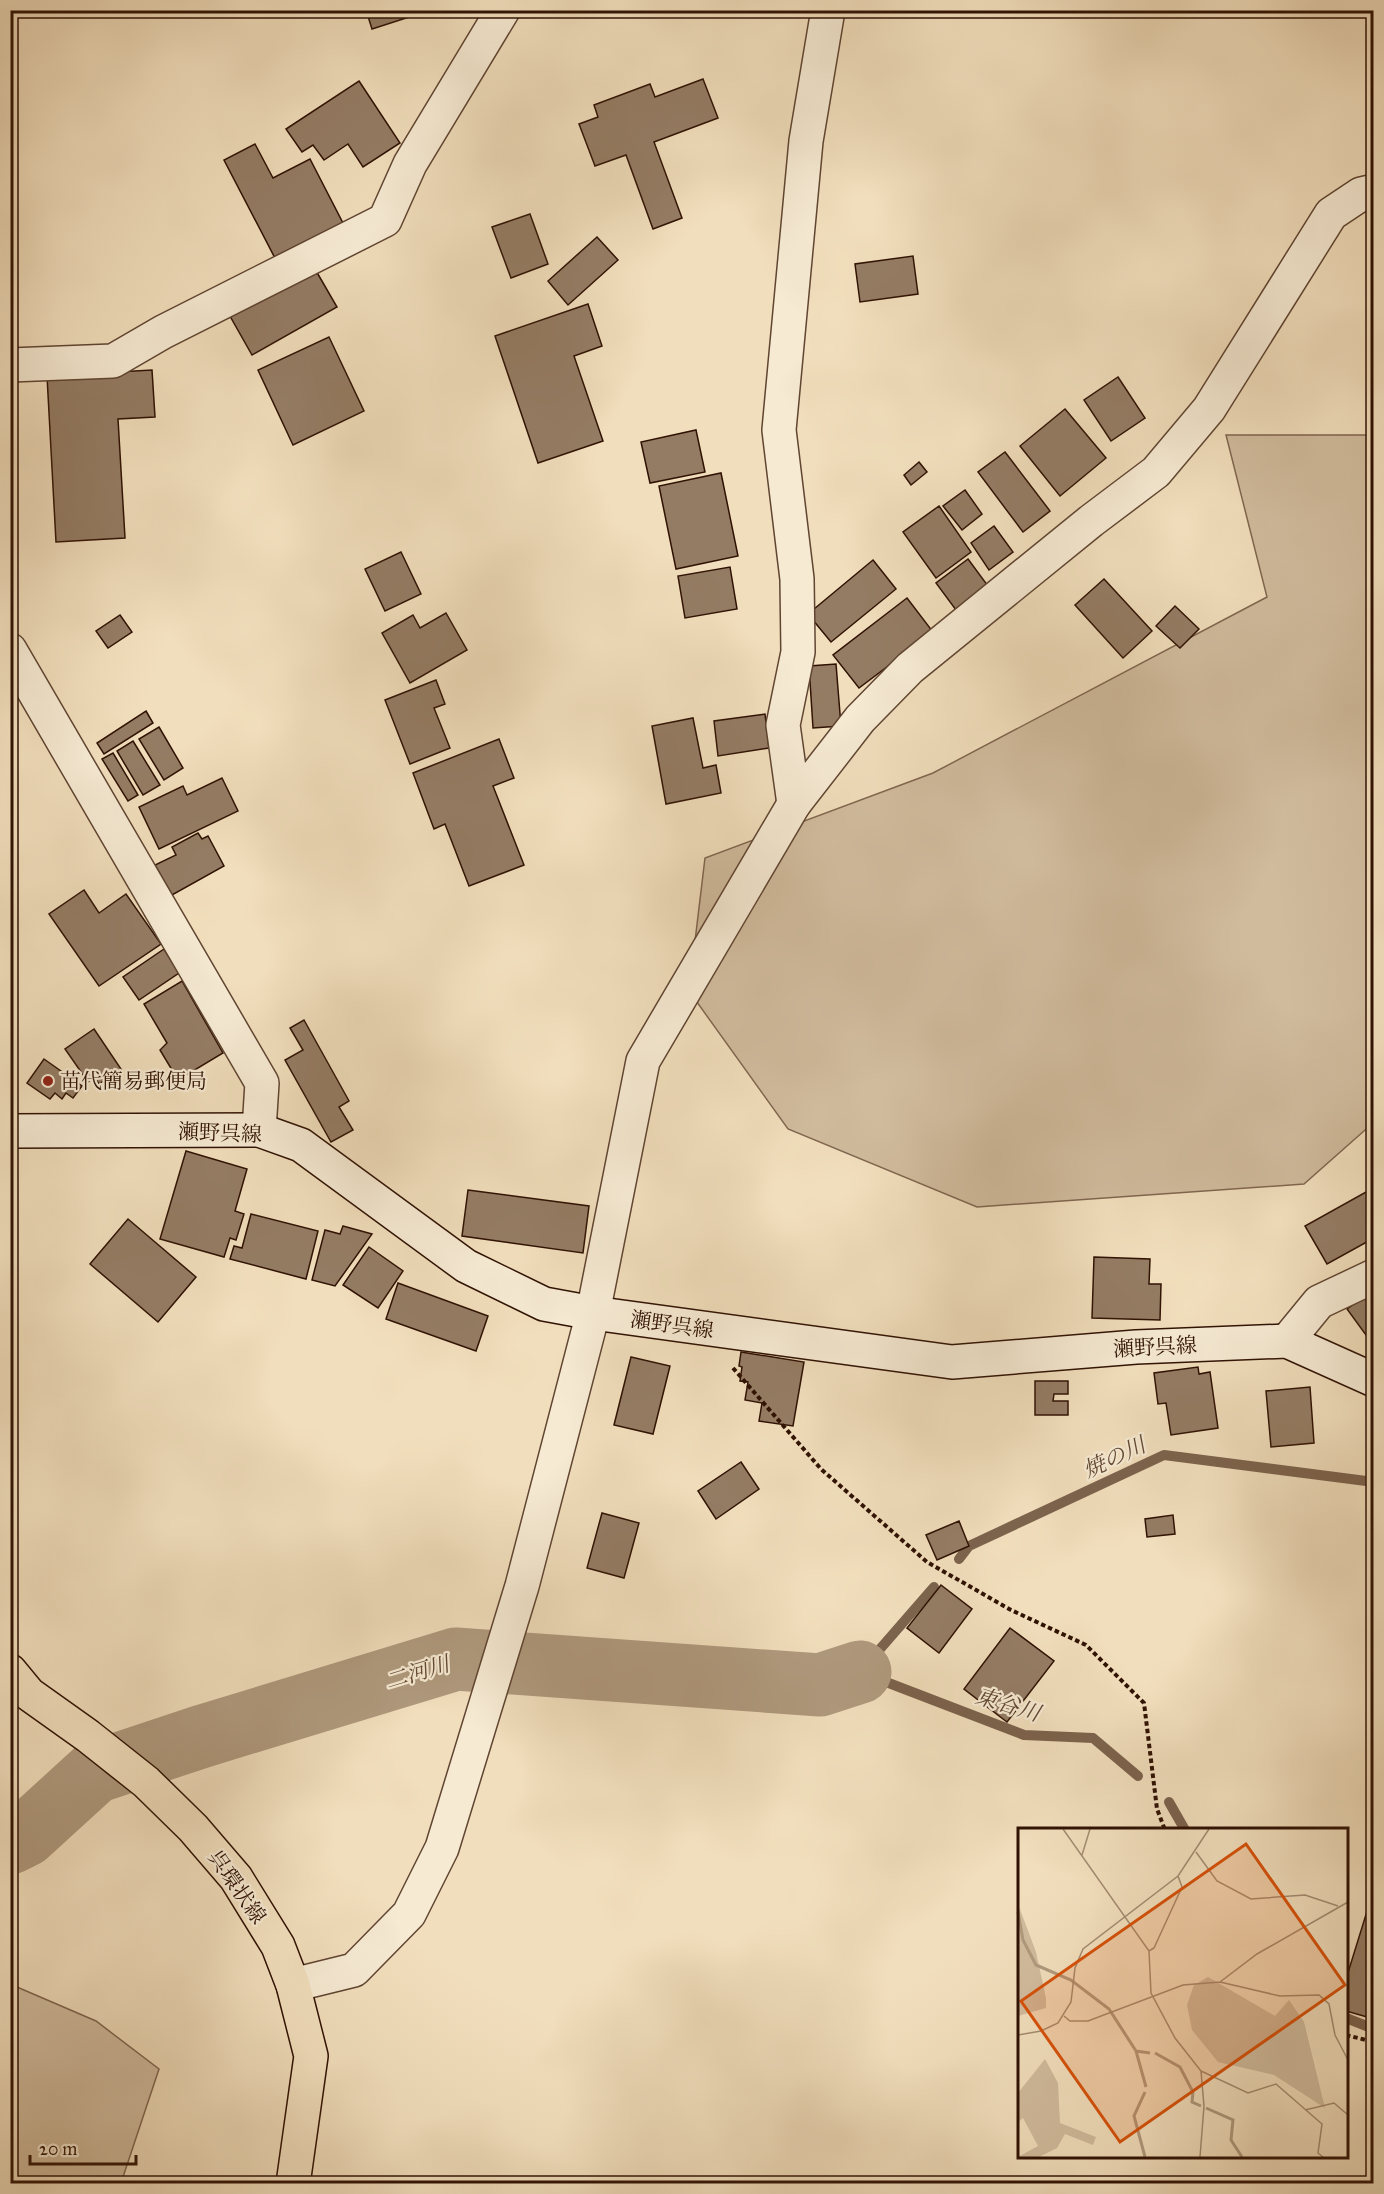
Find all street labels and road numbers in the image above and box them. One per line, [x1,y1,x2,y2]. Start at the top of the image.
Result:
street label: 瀬野呉線 [178,1119,262,1147]
street label: 瀬野呉線 [629,1306,715,1344]
street label: 瀬野呉線 [1112,1332,1198,1362]
street label: 呉環状線 [202,1845,272,1929]

